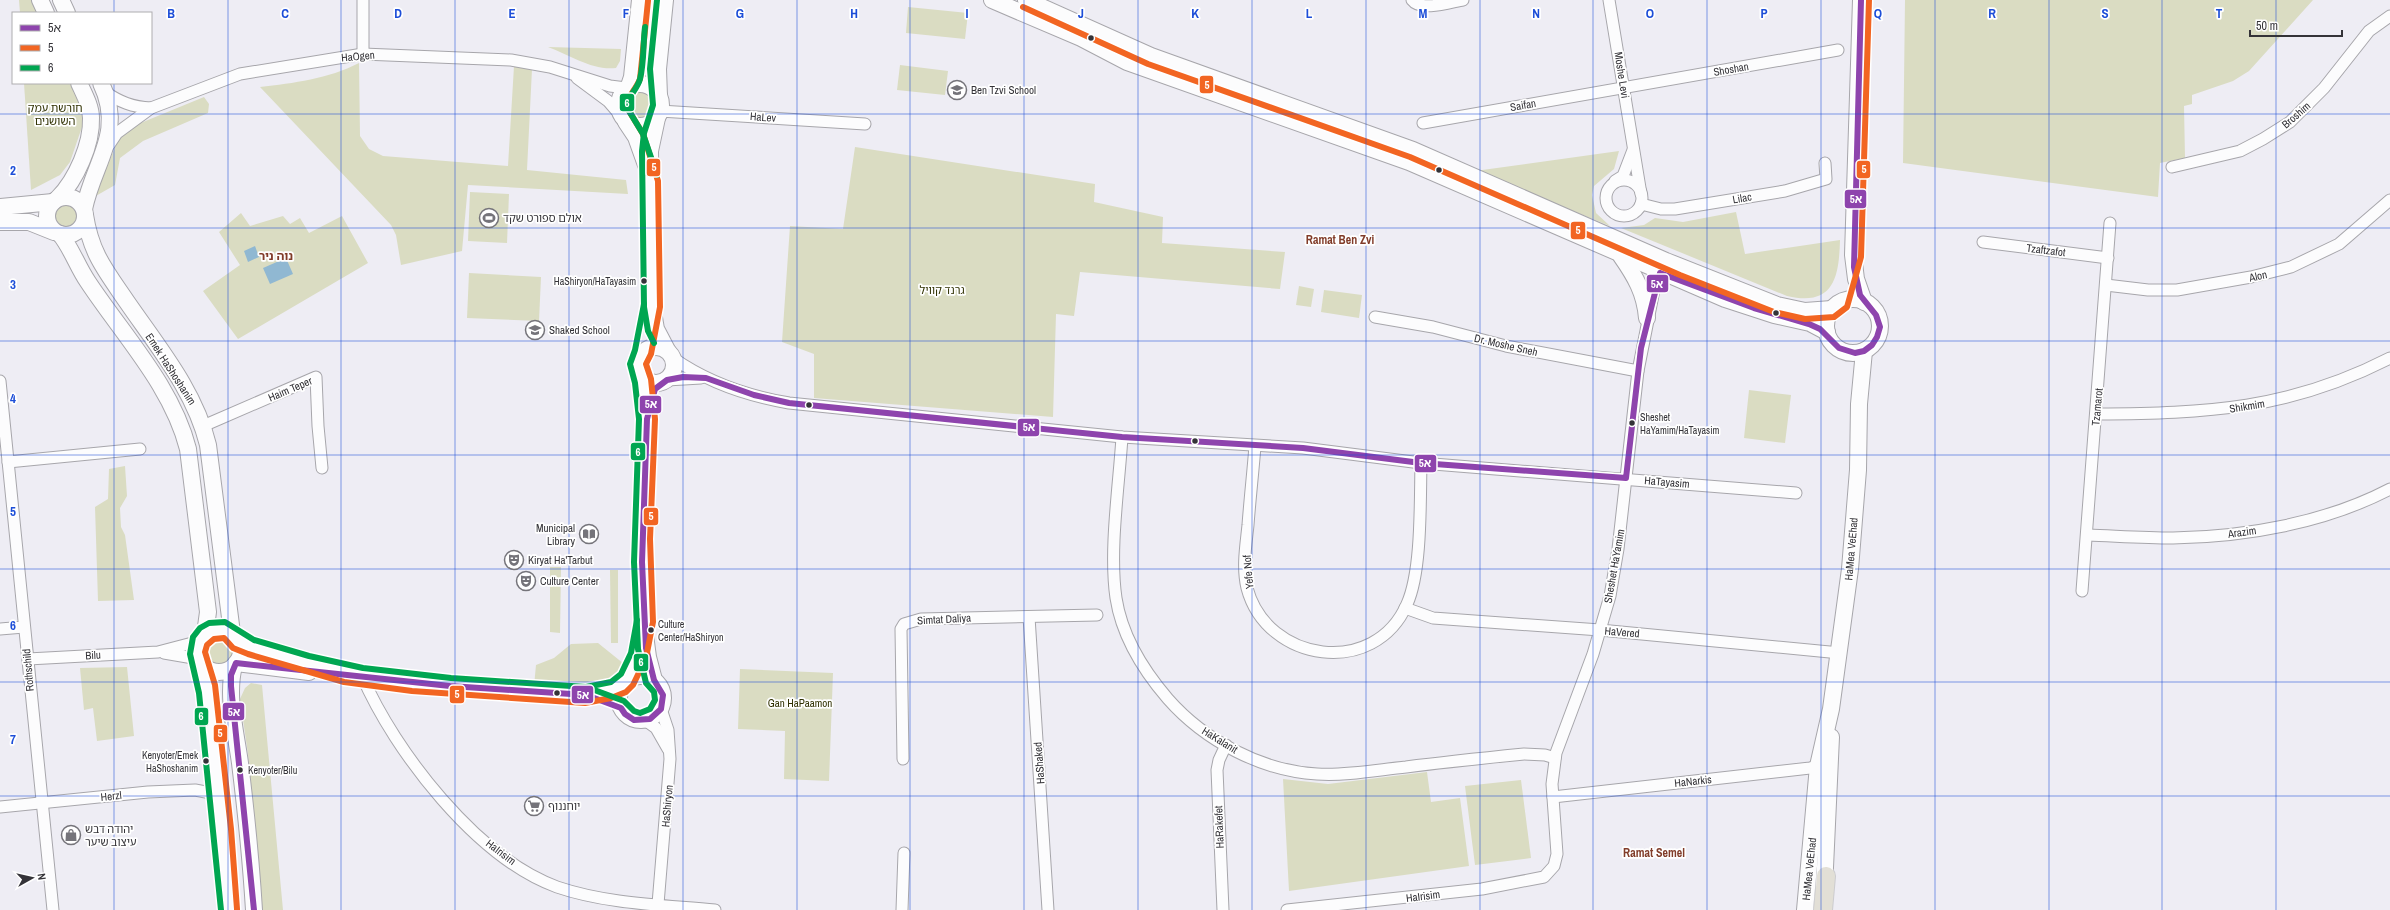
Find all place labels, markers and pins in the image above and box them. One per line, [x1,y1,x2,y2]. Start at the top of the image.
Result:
unlabelled marker [1086,33,1096,43]
school or university icon: Ben Tzvi School [946,79,968,101]
place label: Ben Tzvi School [971,83,1036,97]
unlabelled marker [1434,165,1444,175]
sports icon: אולם ספורט שקד [478,207,500,229]
place label: אולם ספורט שקד [503,211,582,225]
place label: HaShiryon/HaTayasim [554,275,636,288]
marker: HaShiryon/HaTayasim [639,276,649,286]
unlabelled marker [1771,308,1781,318]
school or university icon: Shaked School [524,319,546,341]
place label: Shaked School [549,323,610,337]
unlabelled marker [804,400,814,410]
place label: Sheshet HaYamim/HaTayasim [1640,411,1719,437]
marker: Sheshet HaYamim/HaTayasim [1627,418,1637,428]
unlabelled marker [1190,436,1200,446]
place label: Municipal Library [536,521,575,548]
library icon: Municipal Library [578,523,600,545]
theatre icon: Kiryat Ha'Tarbut [503,549,525,571]
place label: Kiryat Ha'Tarbut [528,553,593,567]
theatre icon: Culture Center [515,570,537,592]
place label: Culture Center [540,574,599,588]
place label: Culture Center/HaShiryon [658,618,724,644]
marker: Culture Center/HaShiryon [646,625,656,635]
unlabelled marker [552,688,562,698]
place label: Kenyoter/Emek HaShoshanim [142,749,199,775]
marker: Kenyoter/Emek HaShoshanim [201,756,211,766]
place label: Kenyoter/Bilu [248,764,297,777]
marker: Kenyoter/Bilu [235,765,245,775]
supermarket icon: יוחננוף [523,795,545,817]
place label: יוחננוף [548,799,580,813]
place label: יהודה דבש עיצוב שיער [85,822,136,849]
shop icon: יהודה דבש עיצוב שיער [60,824,82,846]

